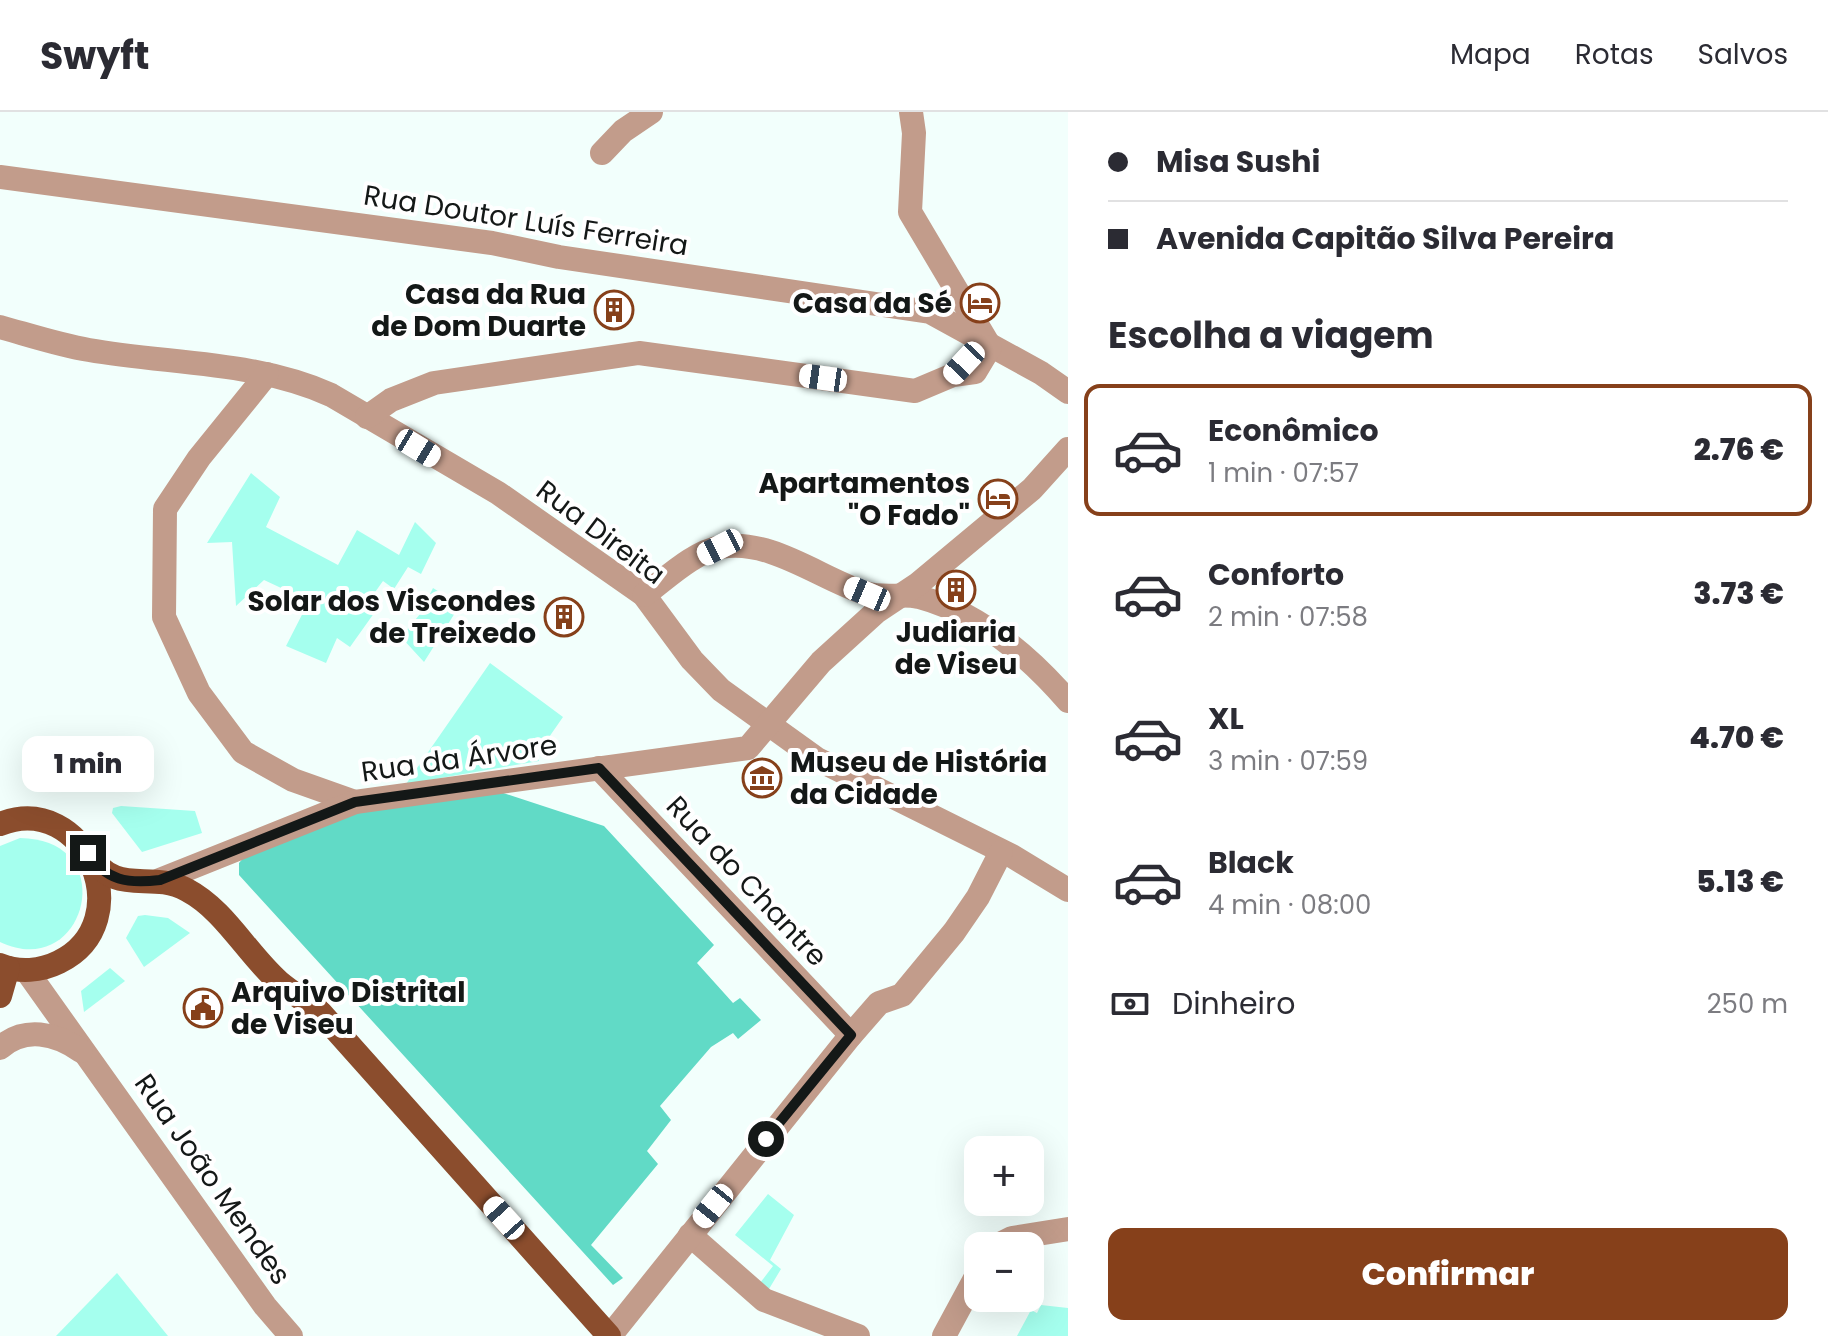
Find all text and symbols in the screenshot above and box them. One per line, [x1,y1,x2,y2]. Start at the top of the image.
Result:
text: Swyft [40,29,149,82]
text: Mapa [1450,35,1531,74]
text: Rotas [1575,35,1654,74]
text: Salvos [1698,35,1788,74]
text: Misa Sushi [1156,140,1320,183]
street label: Rua Doutor Luís Ferreira [361,176,691,265]
text: Avenida Capitão Silva Pereira [1156,217,1614,260]
place label: Casa da Rua de Dom Duarte [371,275,586,346]
hotel icon: Casa da Sé [959,282,1001,324]
place label: Casa da Sé [793,284,952,323]
building icon: Casa da Rua de Dom Duarte [593,289,635,331]
text: Escolha a viagem [1108,310,1434,361]
car [939,337,989,389]
car [798,363,848,393]
text: Econômico [1208,409,1379,452]
icon: car [1112,414,1184,486]
car [391,425,445,471]
text: 2.76 € [1694,428,1784,471]
text: 1 min · 07:57 [1208,455,1359,491]
place label: Apartamentos "O Fado" [758,464,970,535]
street label: Rua Direita [528,471,673,594]
hotel icon: Apartamentos "O Fado" [977,478,1019,520]
car [693,525,747,569]
text: Conforto [1208,553,1344,596]
icon: car [1112,558,1184,630]
building icon: Judiaria de Viseu [935,569,977,611]
text: 3.73 € [1693,572,1784,615]
car [840,574,894,614]
place label: Solar dos Viscondes de Treixedo [247,582,536,653]
building icon: Solar dos Viscondes de Treixedo [543,596,585,638]
text: 2 min · 07:58 [1208,599,1368,635]
place label: Judiaria de Viseu [895,613,1017,684]
text: XL [1208,697,1244,740]
icon: car [1112,702,1184,774]
text: 4.70 € [1689,716,1784,759]
street label: Rua da Árvore [359,725,560,792]
callout: 1 min [22,737,154,793]
place label: Museu de História da Cidade [790,743,1047,814]
text: 3 min · 07:59 [1208,743,1368,779]
text: 1 min [54,746,122,782]
museum icon: Museu de História da Cidade [741,757,783,799]
street label: Rua do Chantre [657,788,836,975]
route end [70,835,106,871]
text: Black [1208,841,1294,884]
icon: car [1112,846,1184,918]
text: 5.13 € [1696,860,1784,903]
text: 4 min · 08:00 [1208,887,1371,923]
place label: Arquivo Distrital de Viseu [231,973,466,1044]
icon: cash [1108,982,1152,1026]
text: Dinheiro [1172,982,1295,1025]
text: 250 m [1707,986,1788,1022]
public building icon: Arquivo Distrital de Viseu [182,987,224,1029]
street label: Rua João Mendes [125,1066,300,1292]
route start [748,1121,784,1157]
map controls [964,1136,1044,1312]
button: + [964,1136,1044,1216]
car [689,1180,737,1232]
car [479,1192,529,1244]
button: Confirmar [1108,1228,1788,1320]
button: − [964,1232,1044,1312]

